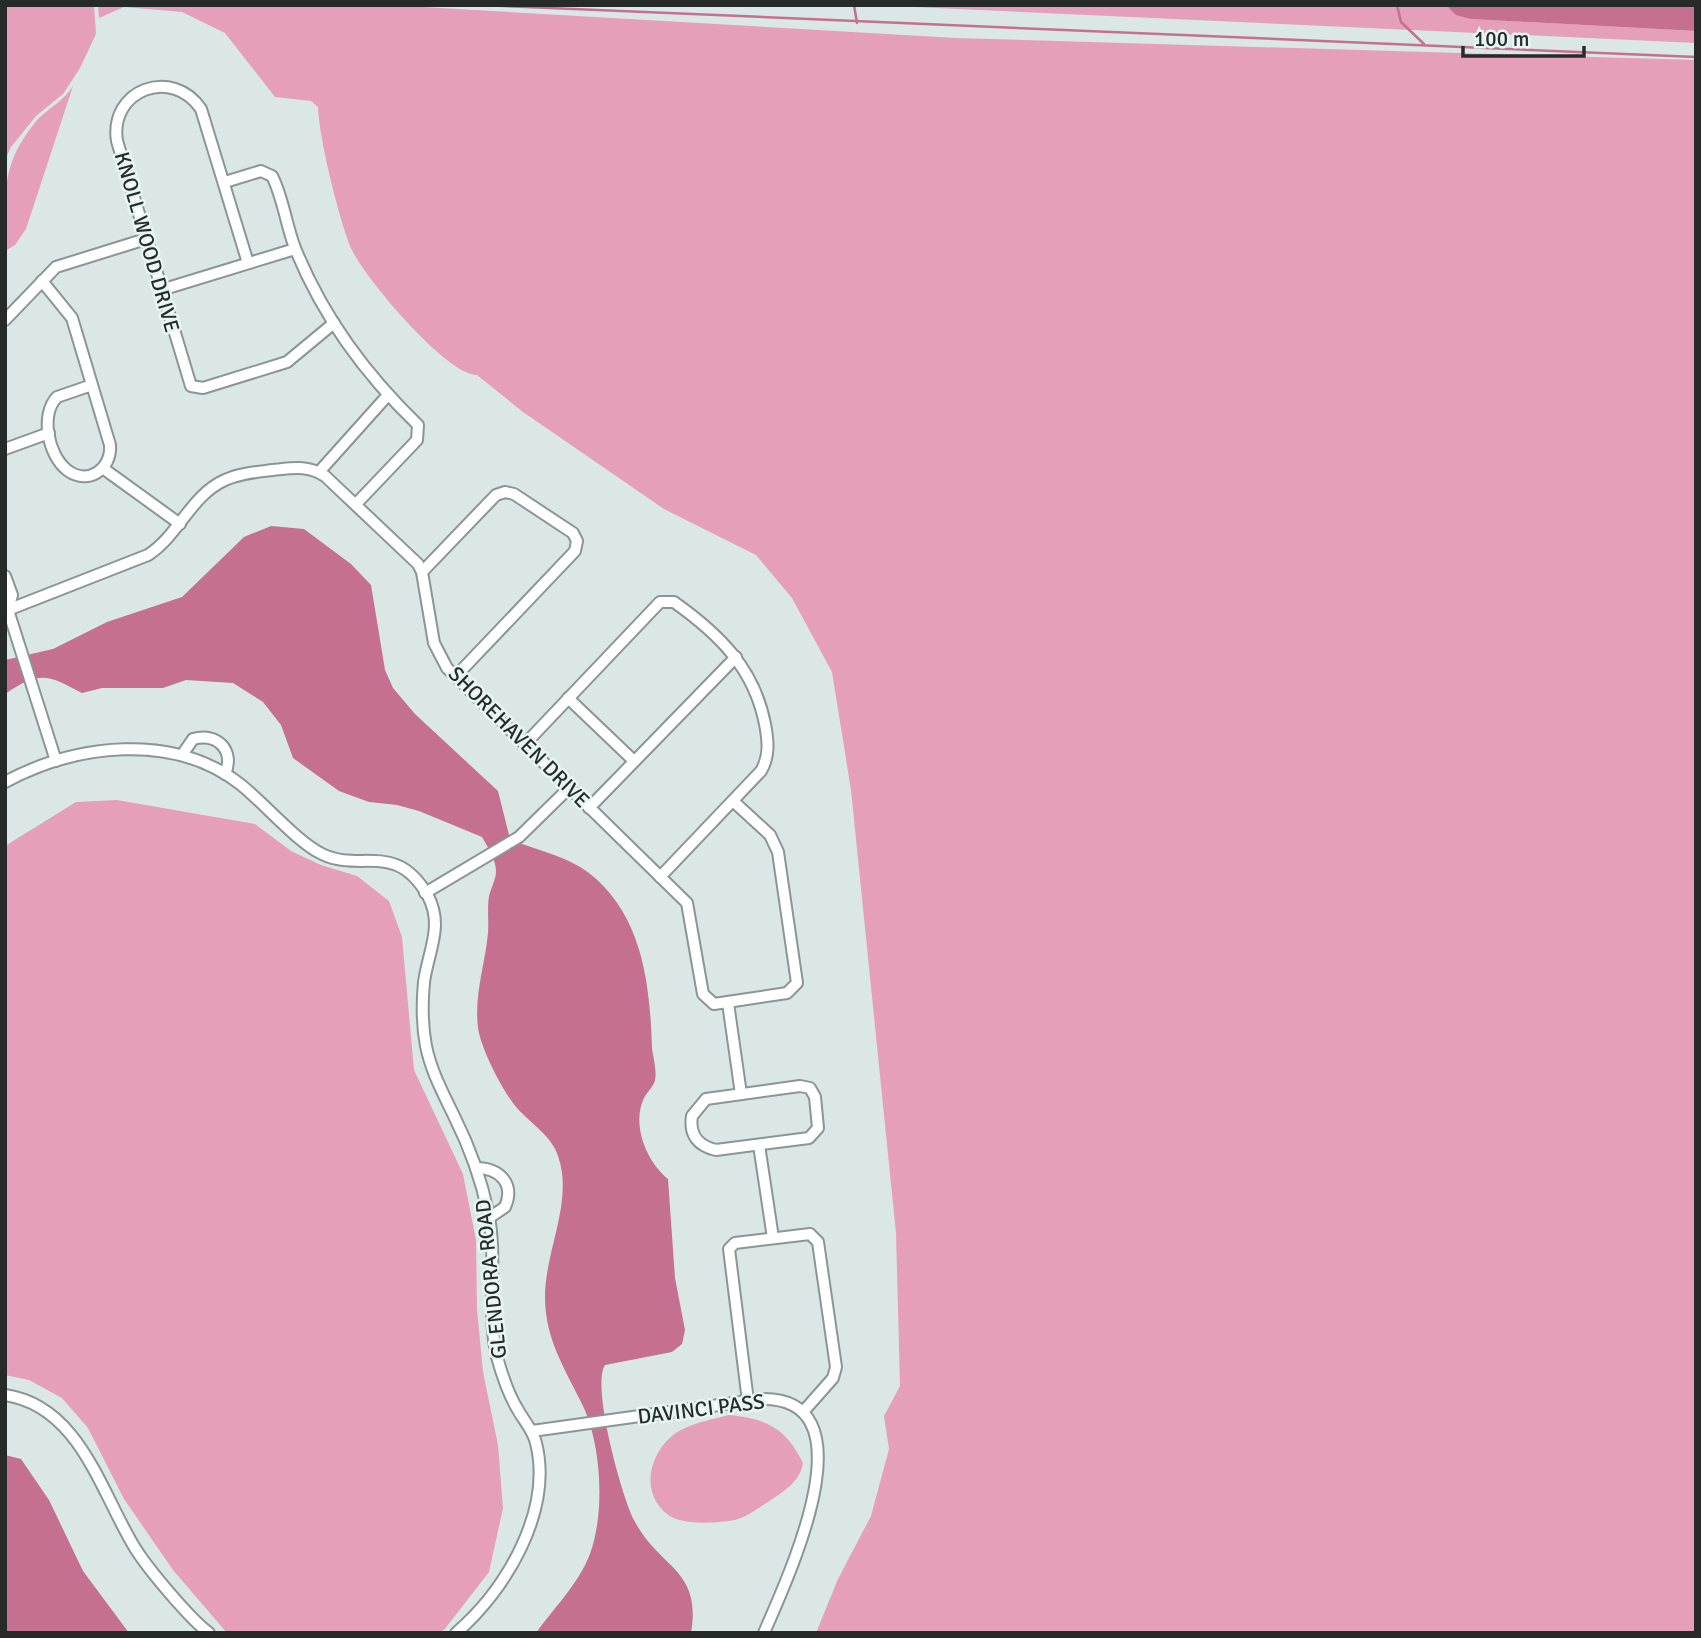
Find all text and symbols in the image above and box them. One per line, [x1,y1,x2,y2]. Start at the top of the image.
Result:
scale bar [1463,14,1584,58]
text: 100 m [1474,26,1529,52]
street label: KNOLL WOOD DRIVE [109,149,185,335]
street label: SHOREHAVEN DRIVE [443,661,595,813]
street label: GLENDORA ROAD [470,1198,512,1360]
street label: DAVINCI PASS [636,1388,766,1430]

